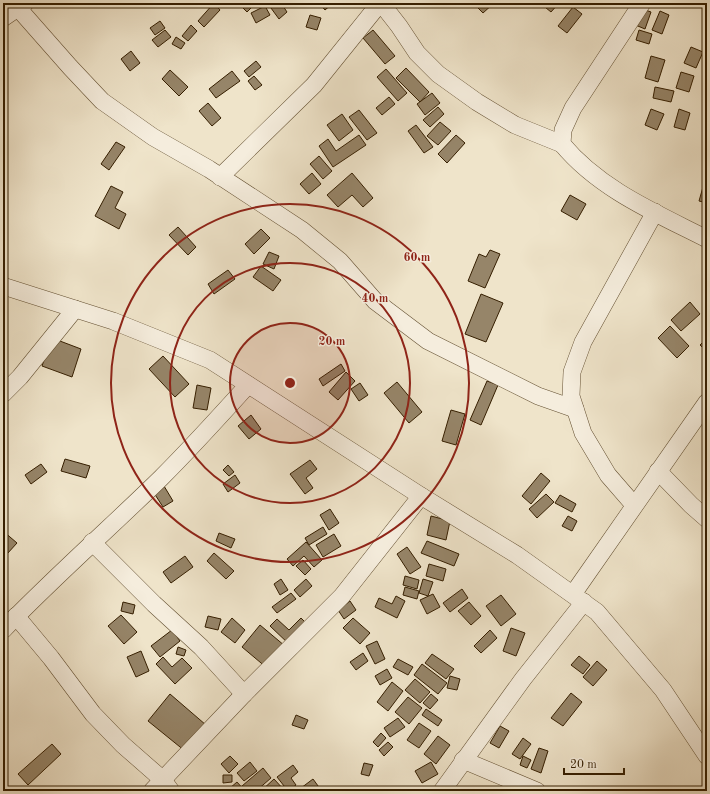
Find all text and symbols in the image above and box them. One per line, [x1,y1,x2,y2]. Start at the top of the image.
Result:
text: 60 m [404,252,431,264]
text: 40 m [362,293,389,305]
text: 20 m [319,336,346,348]
centre of rings [283,376,297,390]
scale bar [564,750,624,776]
text: 20 m [570,759,597,771]

